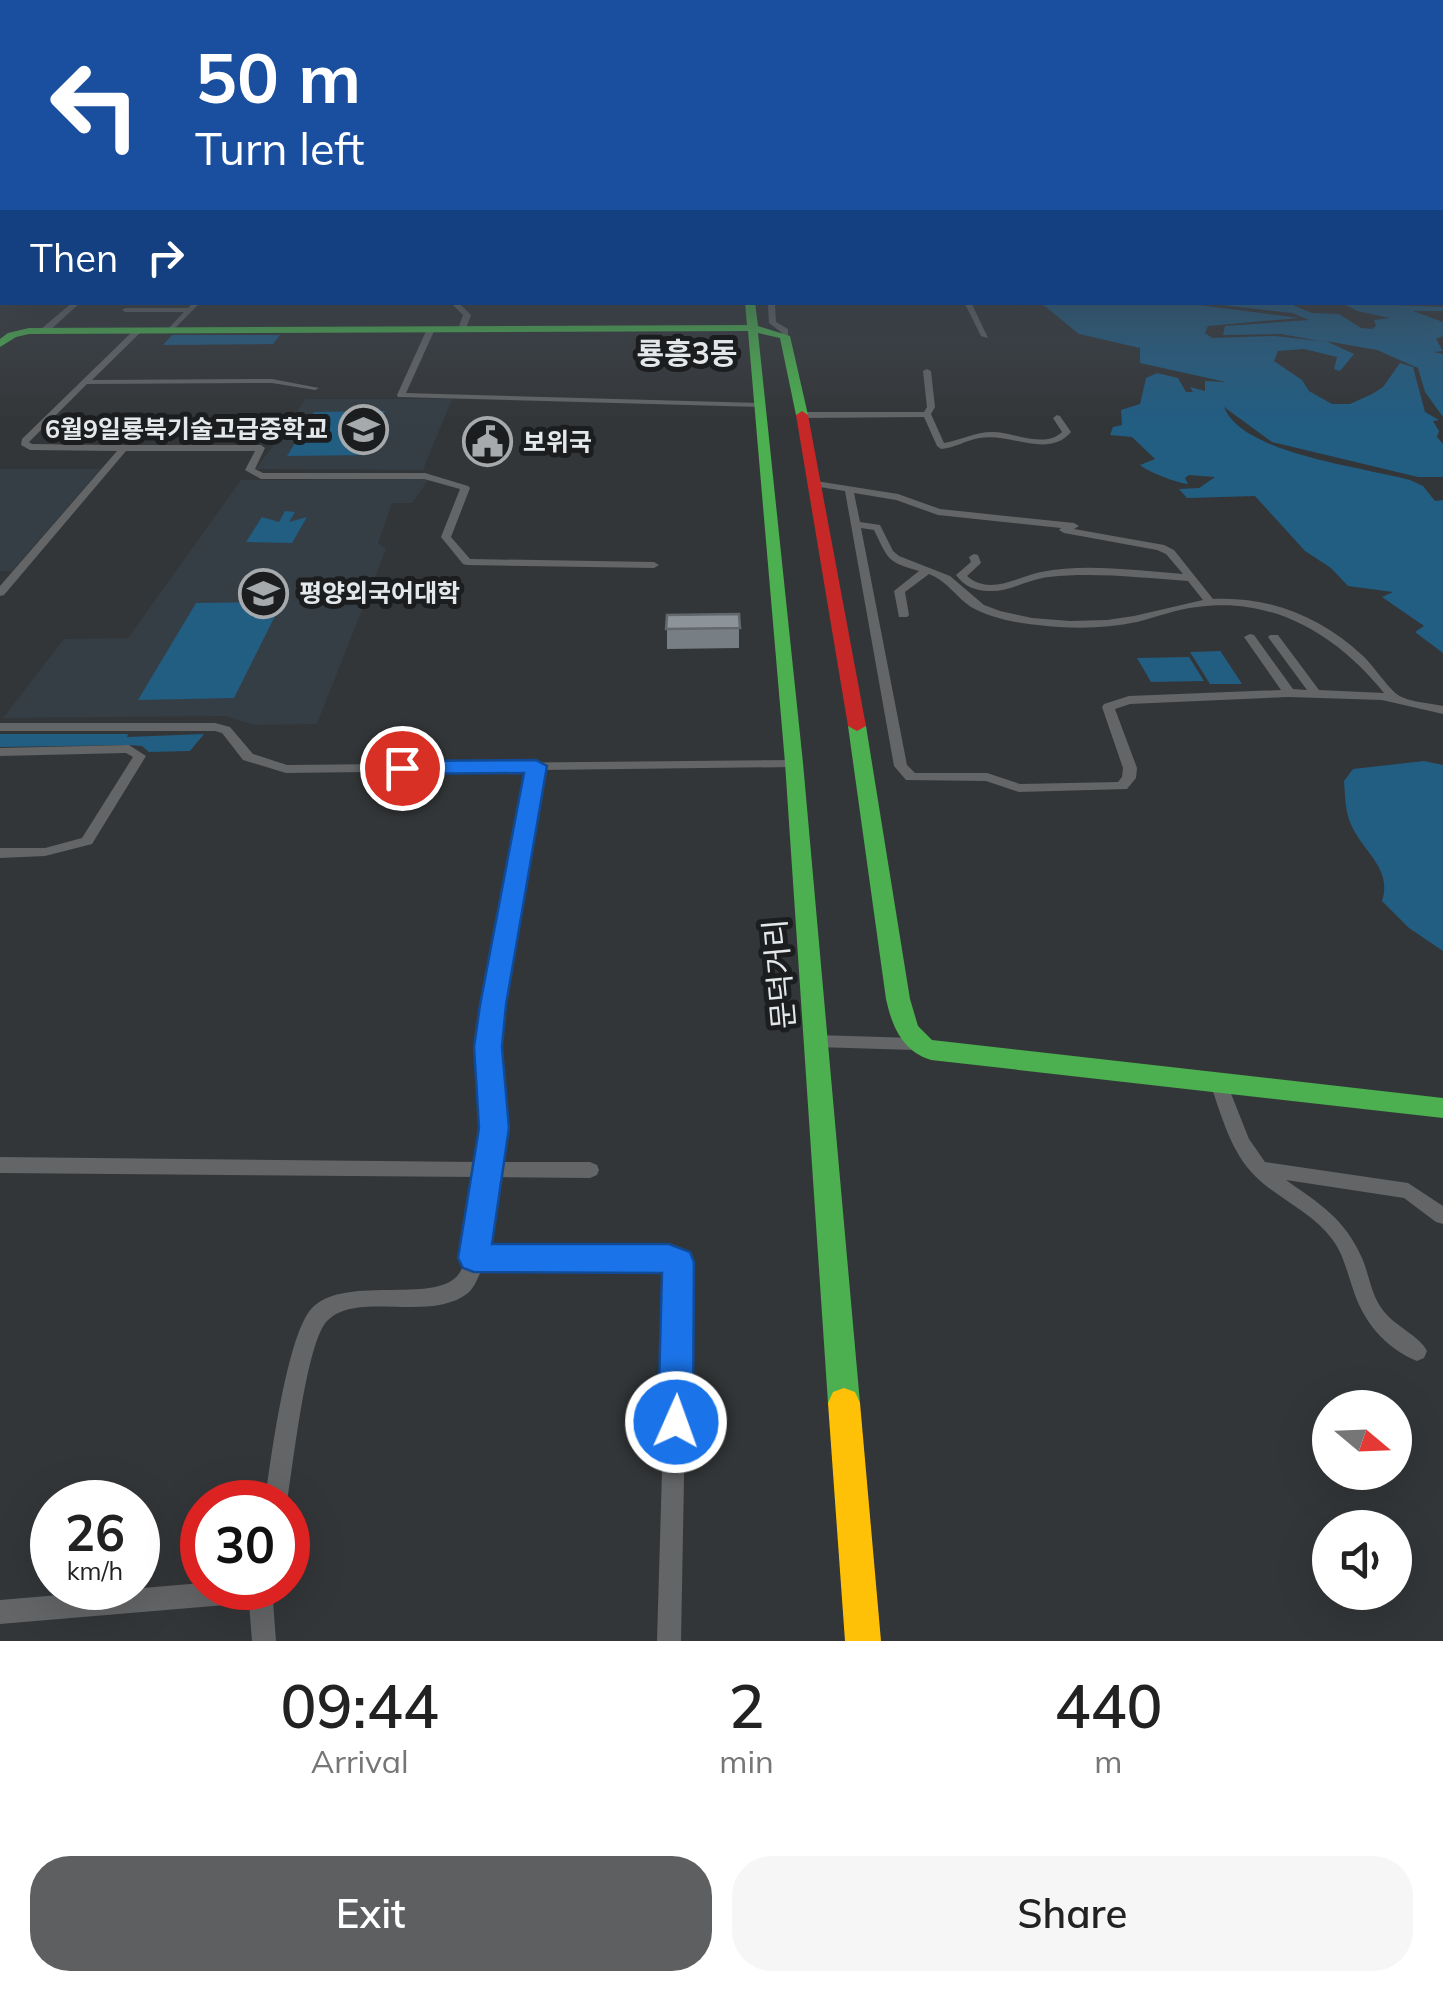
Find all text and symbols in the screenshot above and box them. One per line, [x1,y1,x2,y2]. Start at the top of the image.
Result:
text: 50 m [195,33,361,121]
icon: left [30,40,160,170]
text: Turn left [195,120,364,176]
icon: right [138,230,193,285]
text: Then [30,234,118,282]
district label: 룡흥3동 [637,334,737,372]
school or university icon: 6월9일룡북기술고급중학교 [337,403,389,455]
place label: 6월9일룡북기술고급중학교 [45,413,328,444]
public building icon: 보위국 [462,416,514,468]
place label: 보위국 [523,426,592,457]
school or university icon: 평양외국어대학 [238,567,290,619]
place label: 평양외국어대학 [299,577,460,608]
pin [360,726,445,811]
icon: arrive [375,741,430,796]
street label: 문덕거리 [755,917,803,1031]
position arrow [624,1370,728,1474]
north arrow [1312,1390,1412,1490]
map controls [1312,1390,1412,1610]
speed limit sign: 30 [180,1480,310,1610]
text: 26 [65,1501,125,1564]
button: sound [1312,1510,1412,1610]
text: km/h [67,1555,123,1586]
text: 09:44 [281,1668,439,1743]
text: 2 [729,1668,765,1743]
text: 440 [1054,1668,1162,1743]
text: Arrival [311,1741,409,1781]
text: min [719,1741,774,1781]
text: m [1094,1741,1122,1781]
button: Exit [30,1856,712,1971]
button: Share [732,1856,1413,1971]

